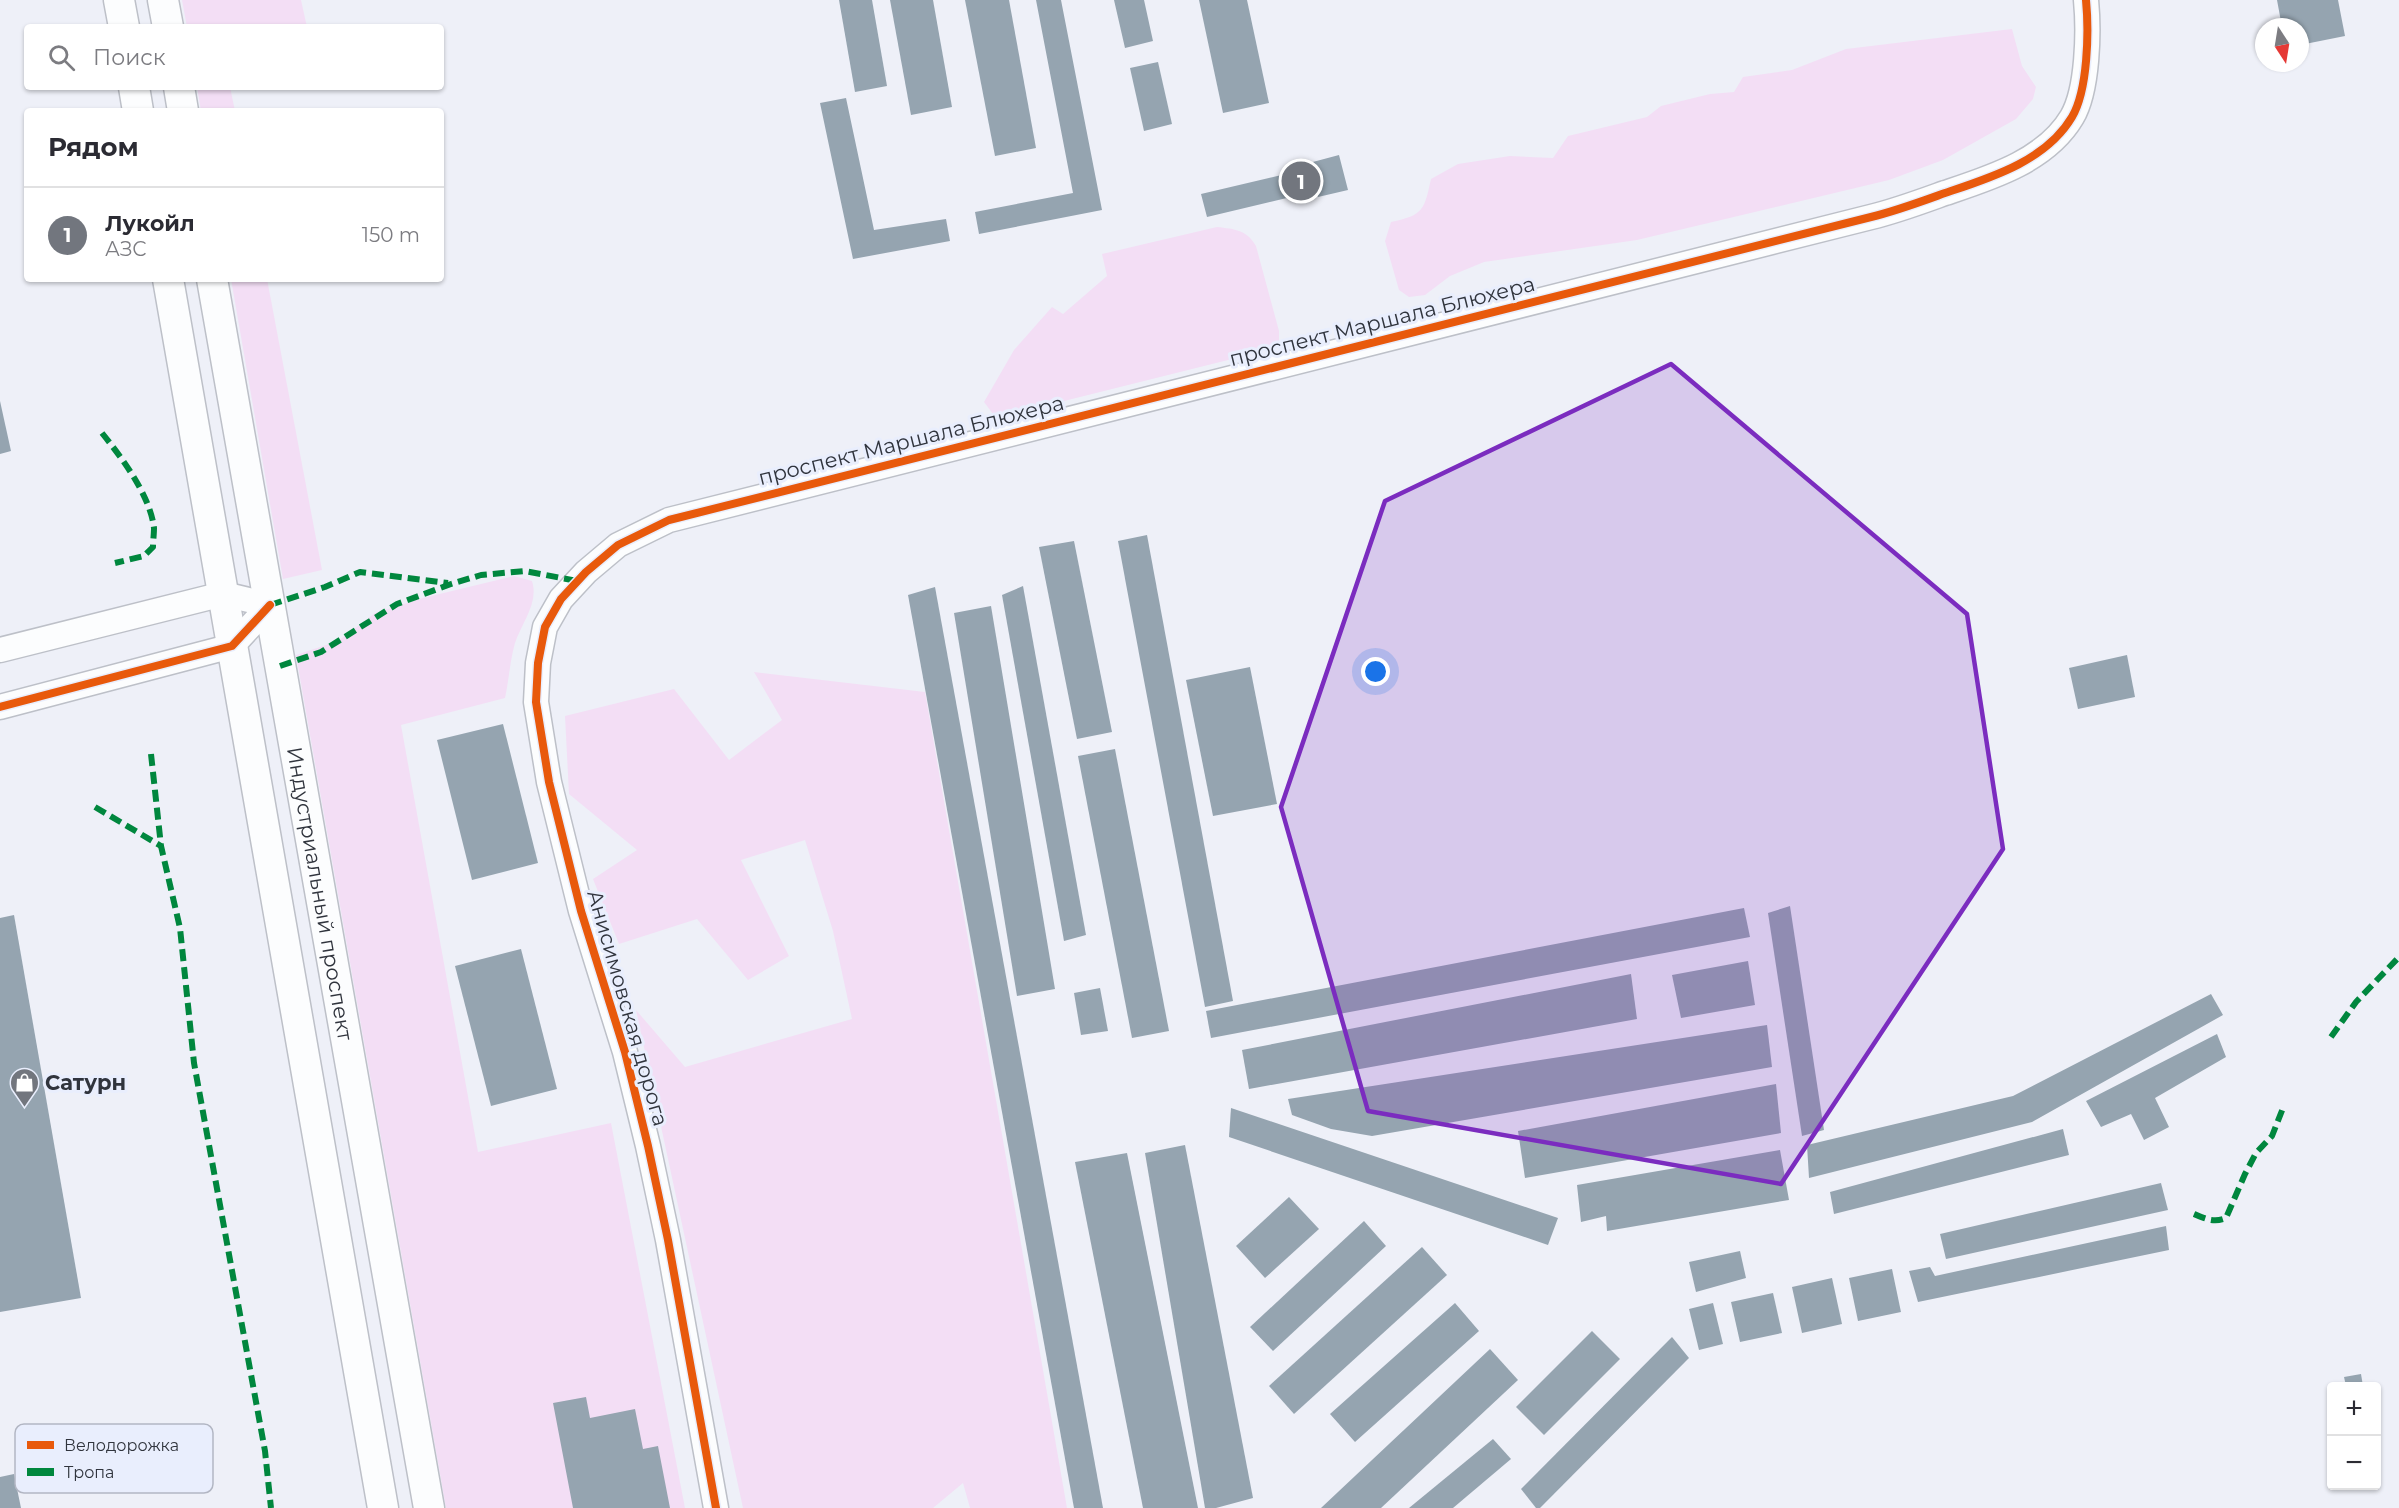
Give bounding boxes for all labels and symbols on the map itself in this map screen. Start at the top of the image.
north arrow [2255,18,2309,72]
pin: 1 [1282,158,1320,204]
street label: проспект Маршала Блюхера [1227,271,1537,371]
street label: проспект Маршала Блюхера [756,390,1066,490]
your location [1361,657,1390,686]
street label: Индустриальный проспект [282,745,359,1042]
street label: Анисимовская дорога [582,887,674,1129]
shop icon: Сатурн [8,1066,40,1108]
place label: Сатурн [45,1070,126,1095]
legend [15,1424,213,1493]
text: Велодорожка [64,1436,179,1455]
text: Тропа [64,1463,114,1482]

